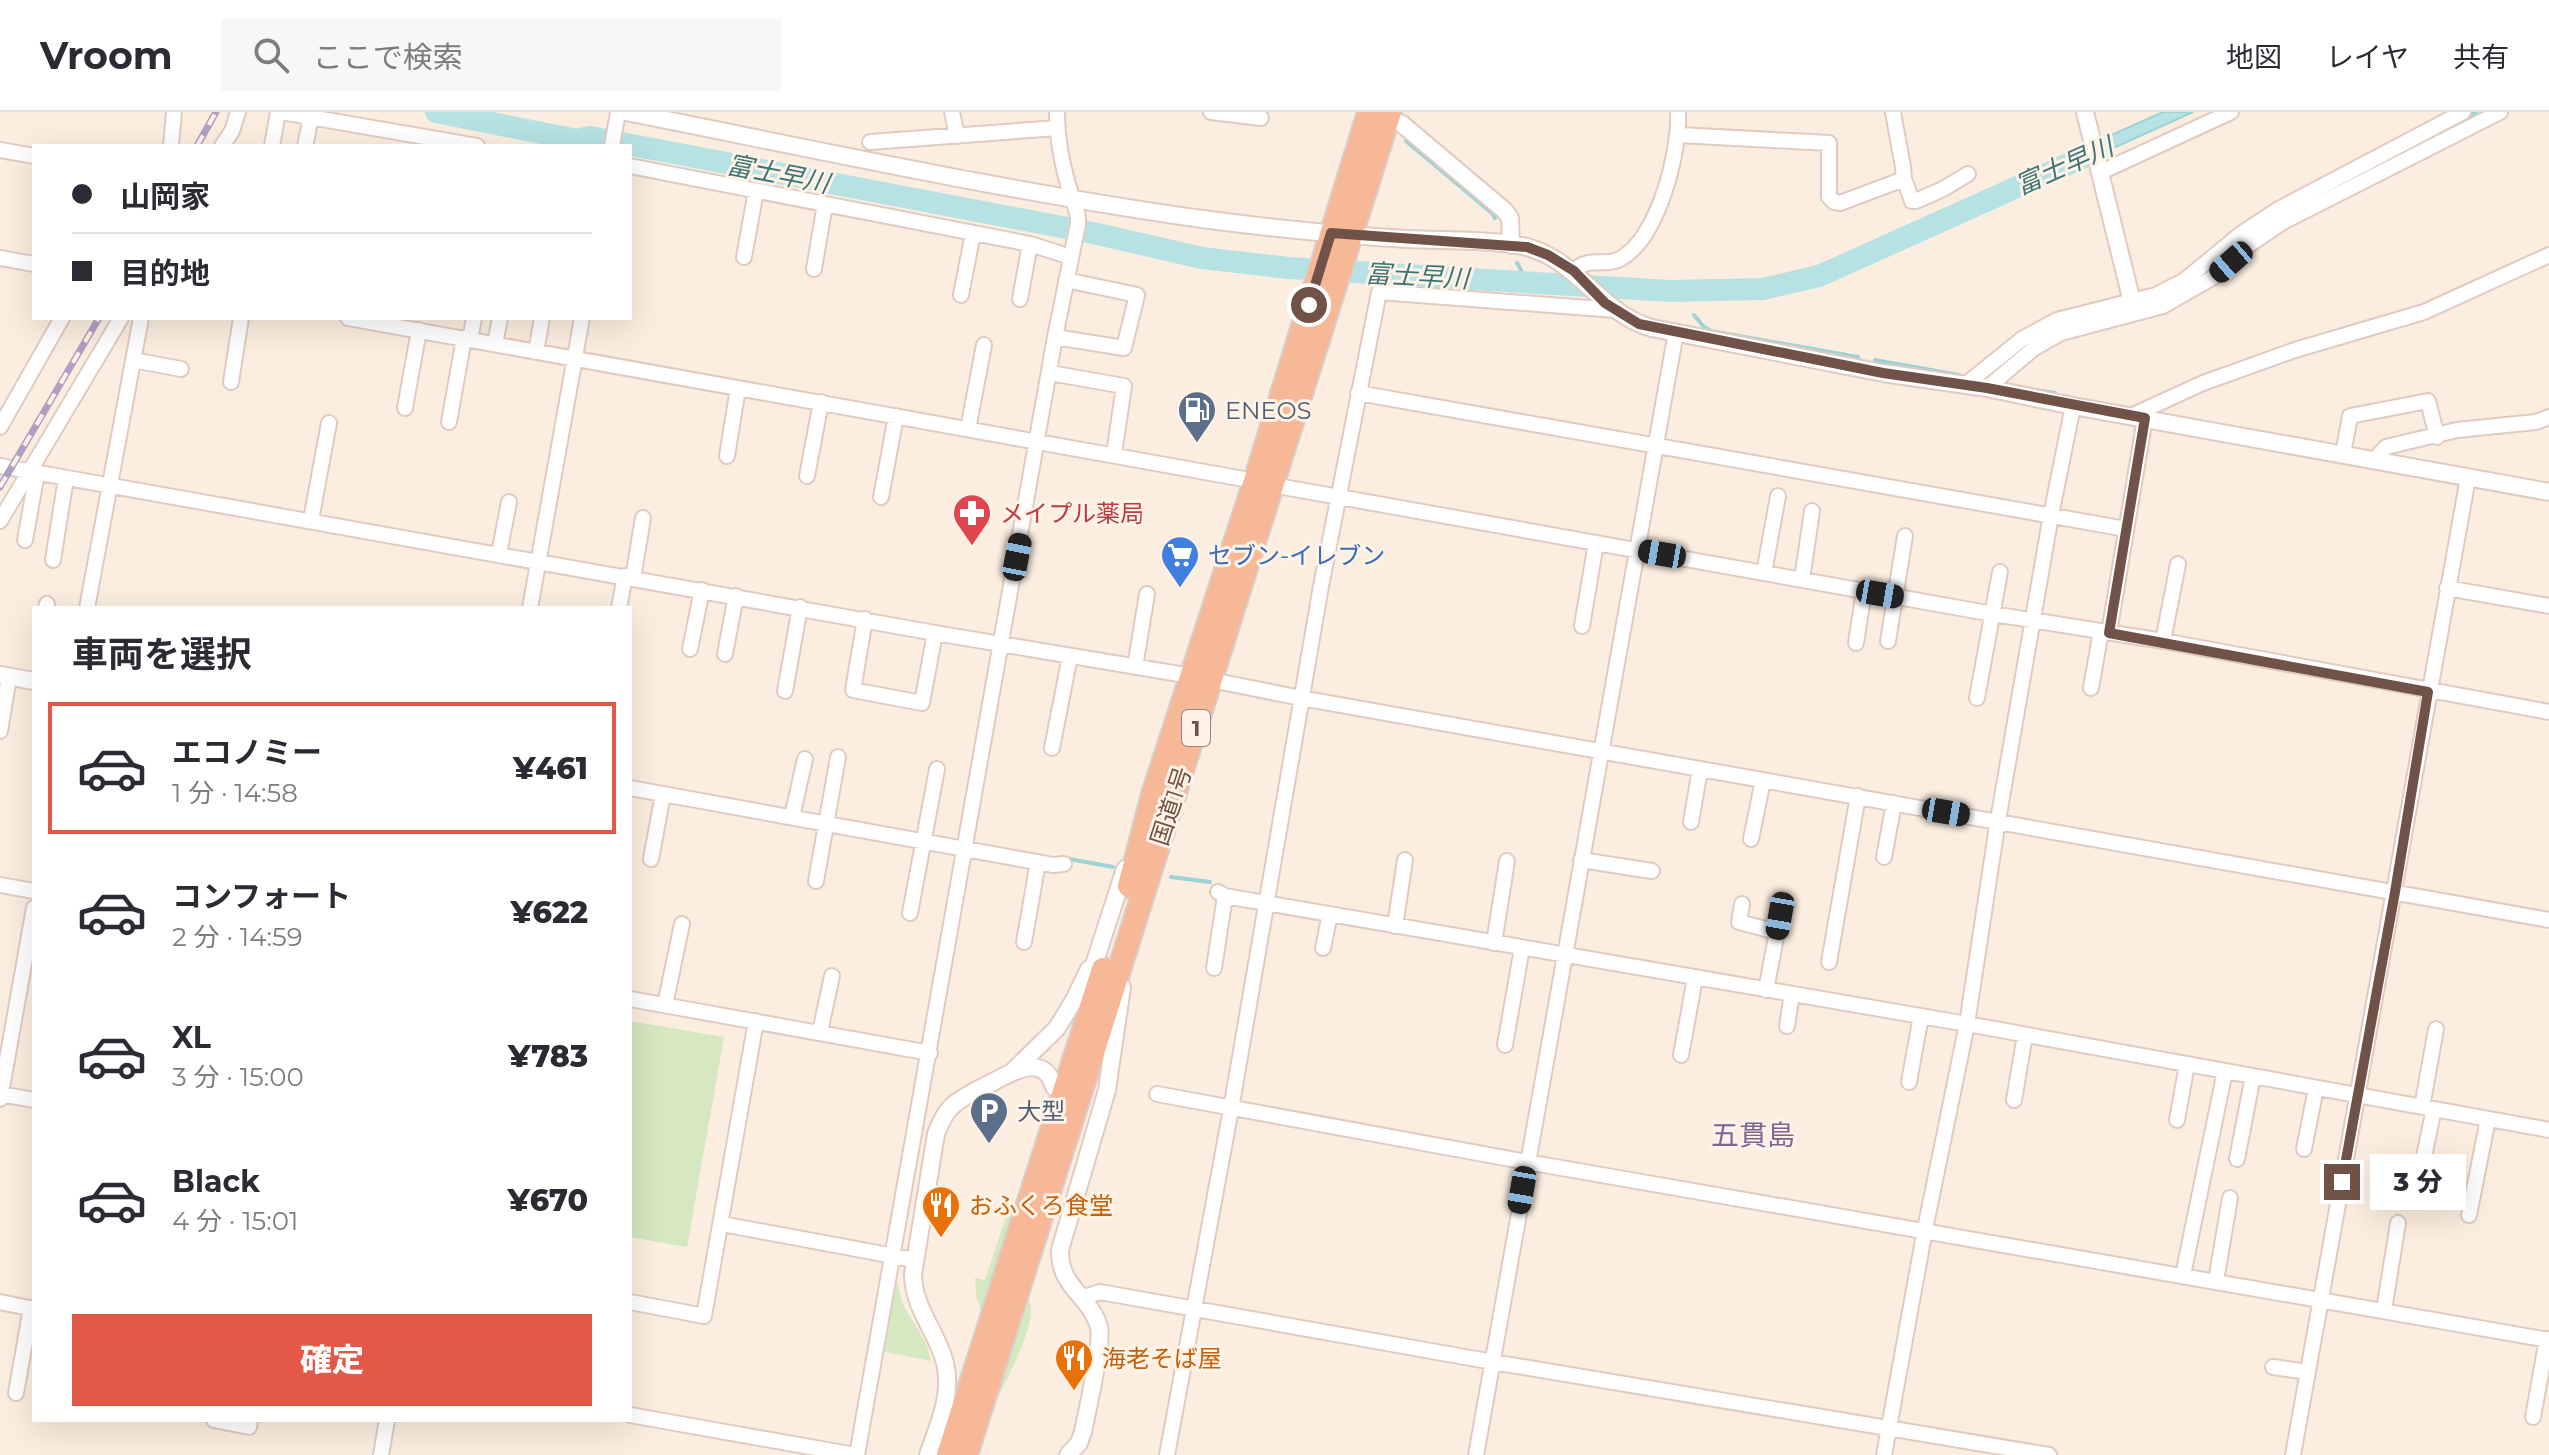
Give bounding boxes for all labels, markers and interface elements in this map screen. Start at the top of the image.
search box [221,19,781,91]
text: Vroom [40,32,173,79]
icon: search [249,33,293,77]
text: ここで検索 [313,39,463,76]
text: 地図 [2226,40,2282,74]
text: レイヤ [2326,40,2409,74]
text: 共有 [2453,40,2509,74]
water label: 富士早川 [2010,129,2121,202]
water label: 富士早川 [724,148,835,200]
text: 山岡家 [120,178,210,215]
car [2205,237,2257,287]
text: 目的地 [120,255,210,292]
water label: 富士早川 [1364,257,1473,295]
route start [1291,287,1327,323]
fuel station icon: ENEOS [1176,389,1218,444]
place label: ENEOS [1225,396,1311,425]
pharmacy icon: メイプル薬局 [951,492,993,547]
place label: メイプル薬局 [1000,499,1144,528]
car [1001,531,1033,583]
supermarket icon: セブン-イレブン [1159,534,1201,589]
car [1636,538,1688,570]
place label: セブン-イレブン [1208,541,1385,570]
car [1854,578,1906,610]
text: 車両を選択 [72,632,252,676]
road number: 1 [1182,710,1210,746]
icon: car [76,732,148,804]
text: エコノミー [172,734,322,771]
text: ¥461 [513,750,588,787]
street label: 国道1号 [1145,763,1197,849]
text: 1 分 · 14:58 [172,777,298,809]
car [1920,796,1972,828]
icon: car [76,876,148,948]
text: コンフォート [172,878,351,915]
car [1764,890,1796,942]
text: ¥622 [510,894,588,931]
text: 2 分 · 14:59 [172,921,303,953]
text: XL [172,1019,211,1056]
icon: car [76,1020,148,1092]
text: ¥783 [508,1038,588,1075]
text: 3 分 · 15:00 [172,1061,304,1093]
parking icon: 大型 [968,1090,1010,1145]
place label: 大型 [1017,1097,1065,1126]
district label: 五貫島 [1711,1118,1795,1152]
callout: 3 分 [2370,1154,2466,1210]
text: Black [172,1163,260,1200]
icon: car [76,1164,148,1236]
car [1506,1164,1538,1216]
route end [2324,1164,2360,1200]
text: 3 分 [2393,1166,2443,1198]
text: ¥670 [508,1182,588,1219]
restaurant icon: おふくろ食堂 [920,1184,962,1239]
place label: おふくろ食堂 [969,1191,1113,1220]
text: 4 分 · 15:01 [172,1205,298,1237]
button: 確定 [72,1314,592,1406]
restaurant icon: 海老そば屋 [1053,1337,1095,1392]
place label: 海老そば屋 [1102,1344,1222,1373]

